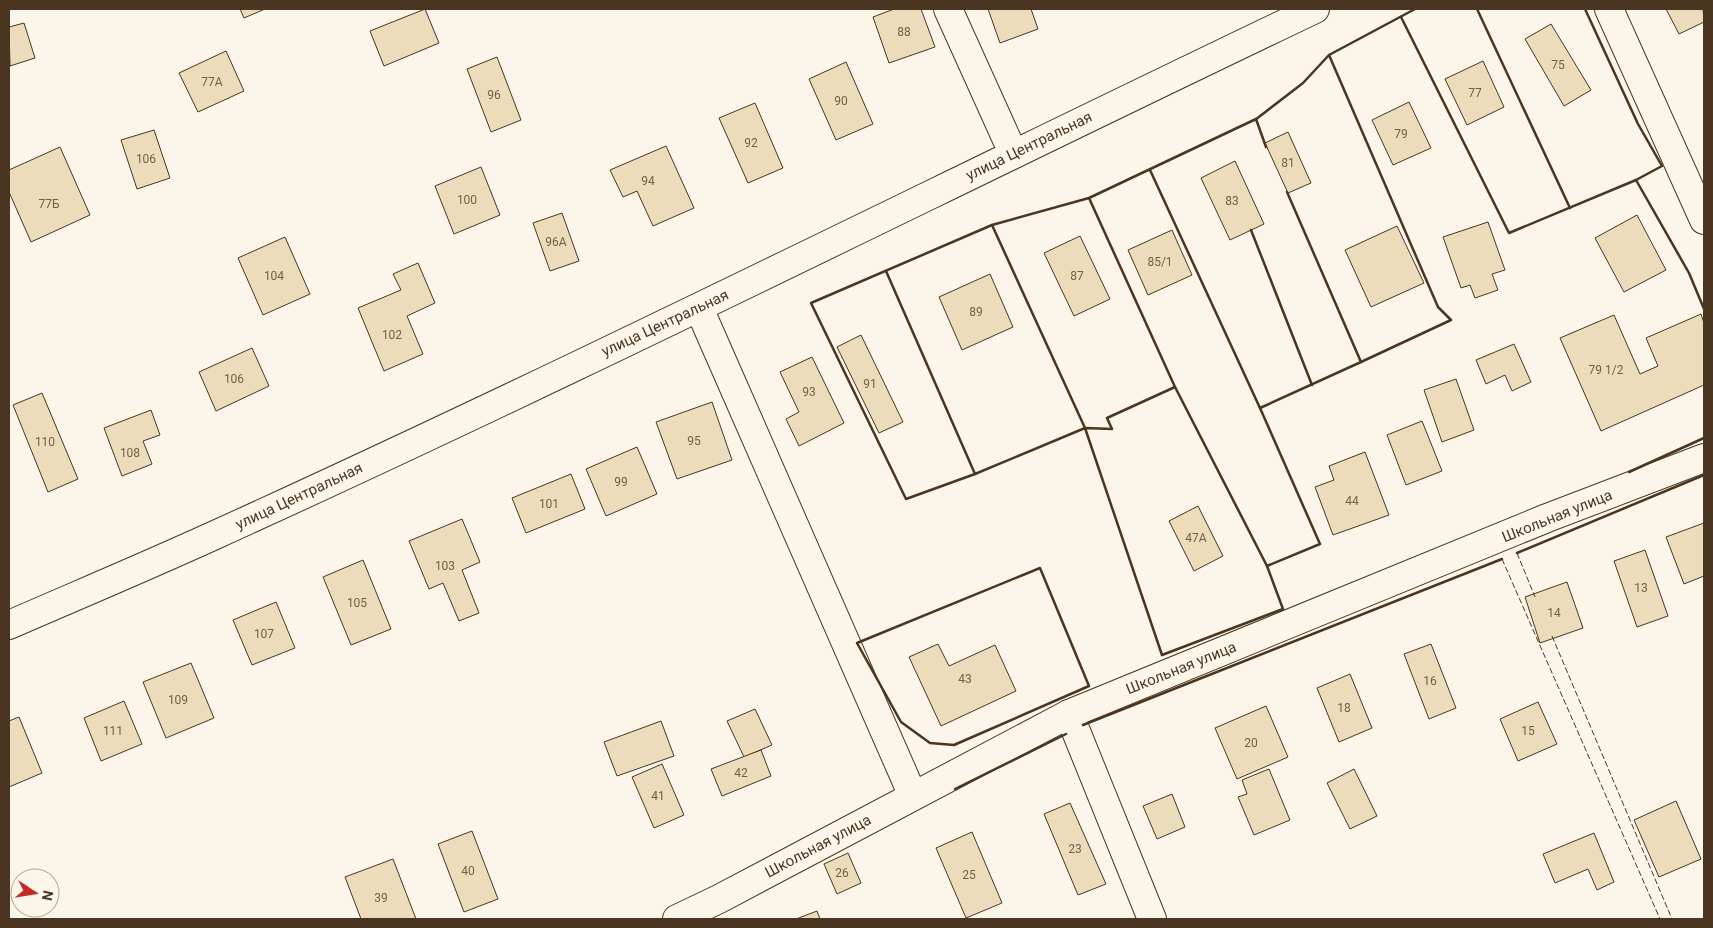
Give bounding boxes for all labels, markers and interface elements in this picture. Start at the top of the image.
house number: 88 [897,25,911,39]
house number: 75 [1551,58,1565,72]
house number: 77А [201,75,223,89]
house number: 77 [1468,86,1482,100]
house number: 96 [487,88,501,102]
house number: 90 [834,94,848,108]
street label: улица Центральная [963,108,1095,184]
house number: 79 [1394,127,1408,141]
house number: 92 [744,136,758,150]
house number: 106 [136,152,156,166]
house number: 81 [1281,156,1295,170]
house number: 94 [641,174,655,188]
house number: 100 [457,193,477,207]
house number: 83 [1225,194,1239,208]
house number: 77Б [38,197,60,211]
house number: 96А [545,235,567,249]
house number: 85/1 [1147,255,1173,269]
house number: 104 [264,269,284,283]
house number: 87 [1070,269,1084,283]
street label: улица Центральная [599,286,731,360]
house number: 89 [969,305,983,319]
house number: 102 [382,328,402,342]
house number: 79 1/2 [1589,363,1624,377]
house number: 106 [224,372,244,386]
house number: 91 [863,377,877,391]
house number: 93 [802,385,816,399]
house number: 95 [687,434,701,448]
house number: 110 [35,435,55,449]
house number: 108 [120,446,140,460]
street label: улица Центральная [233,459,365,533]
house number: 99 [614,475,628,489]
street label: Школьная улица [1499,486,1615,546]
house number: 44 [1345,494,1359,508]
house number: 101 [539,497,559,511]
house number: 47А [1185,531,1207,545]
house number: 103 [435,559,455,573]
house number: 13 [1634,581,1648,595]
house number: 105 [347,596,367,610]
house number: 14 [1547,606,1561,620]
house number: 107 [254,627,274,641]
street label: Школьная улица [1123,638,1239,698]
house number: 43 [958,672,972,686]
house number: 16 [1423,674,1437,688]
house number: 109 [168,693,188,707]
house number: 18 [1337,701,1351,715]
house number: 111 [103,724,123,738]
house number: 15 [1521,724,1535,738]
house number: 20 [1244,736,1258,750]
house number: 42 [734,766,748,780]
house number: 41 [651,789,665,803]
street label: Школьная улица [762,811,874,881]
house number: 23 [1068,842,1082,856]
house number: 40 [461,864,475,878]
house number: 26 [835,866,849,880]
north arrow [10,868,60,918]
house number: 25 [962,868,976,882]
text: N [39,889,57,902]
house number: 39 [374,891,388,905]

